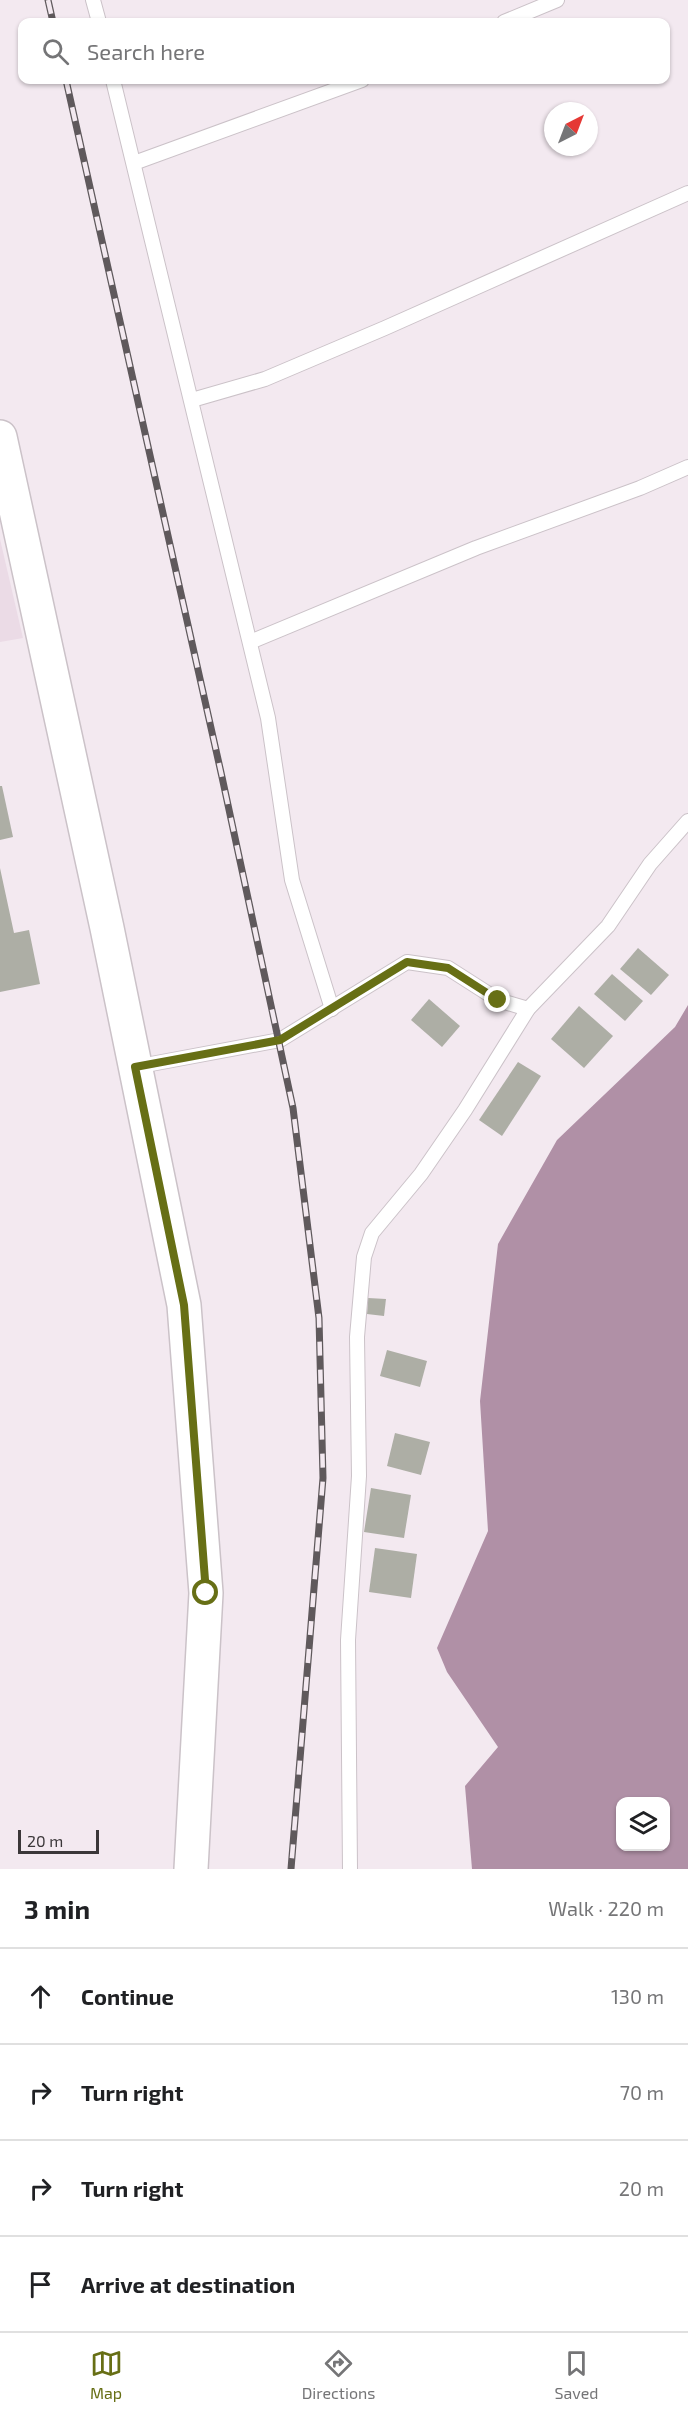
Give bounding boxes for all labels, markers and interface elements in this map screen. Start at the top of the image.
search box [18,18,670,84]
icon: search [39,35,72,68]
text: Search here [87,38,205,64]
north arrow [544,102,598,156]
route end [484,986,510,1012]
route start [192,1579,218,1605]
map controls [616,1797,670,1851]
button: layers [616,1797,670,1851]
scale bar [18,1827,99,1854]
text: 20 m [27,1831,63,1850]
text: 3 min [24,1893,90,1924]
text: Walk · 220 m [548,1896,664,1920]
icon: ahead [24,1980,57,2013]
text: Continue [81,1983,174,2009]
text: 130 m [611,1984,664,2008]
icon: right [24,2076,57,2109]
text: Turn right [81,2079,183,2105]
text: 70 m [620,2080,664,2104]
icon: right [24,2172,57,2205]
text: Turn right [81,2175,183,2201]
text: 20 m [619,2176,664,2200]
icon: arrive [24,2268,57,2301]
text: Arrive at destination [81,2271,295,2297]
tab: Map [90,2347,123,2402]
tab: Directions [302,2347,375,2402]
tab: Saved [555,2347,598,2402]

